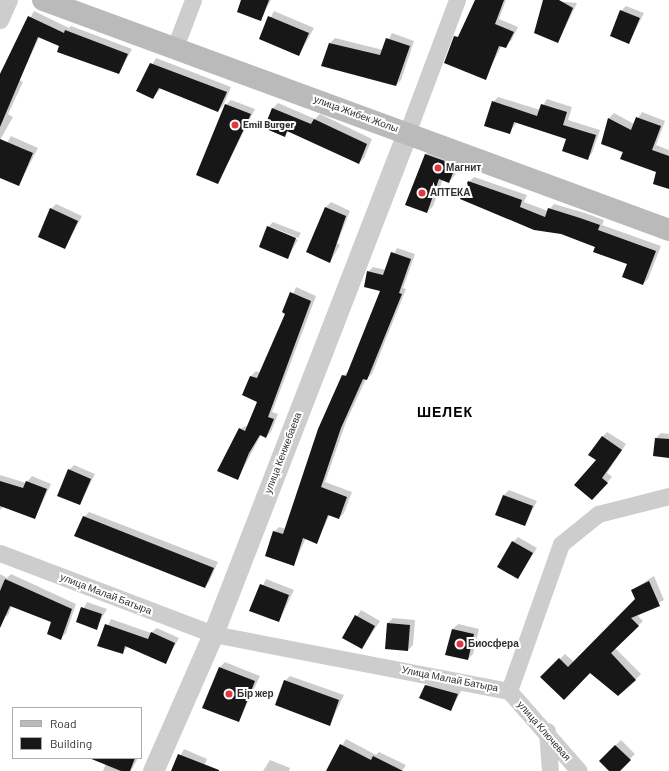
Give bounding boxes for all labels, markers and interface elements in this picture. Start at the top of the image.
street label: улица Жибек Жолы [312,93,400,135]
place label: Emil Burger [243,119,294,131]
marker: Emil Burger [230,120,240,130]
place label: Магнит [446,162,481,174]
marker: Магнит [433,163,443,173]
place label: АПТЕКА [430,187,470,199]
marker: АПТЕКА [417,188,427,198]
district label: ШЕЛЕК [417,404,473,420]
street label: улица Кенжебаева [262,411,304,495]
street label: улица Малай Батыра [58,571,154,617]
place label: Биосфера [468,638,519,650]
marker: Биосфера [455,639,465,649]
street label: Улица Малай Батыра [401,664,499,694]
place label: Бір жер [237,688,274,700]
marker: Бір жер [224,689,234,699]
street label: улица Ключевая [515,699,573,763]
legend [12,707,142,759]
text: Road [50,716,77,730]
text: Building [50,736,92,750]

